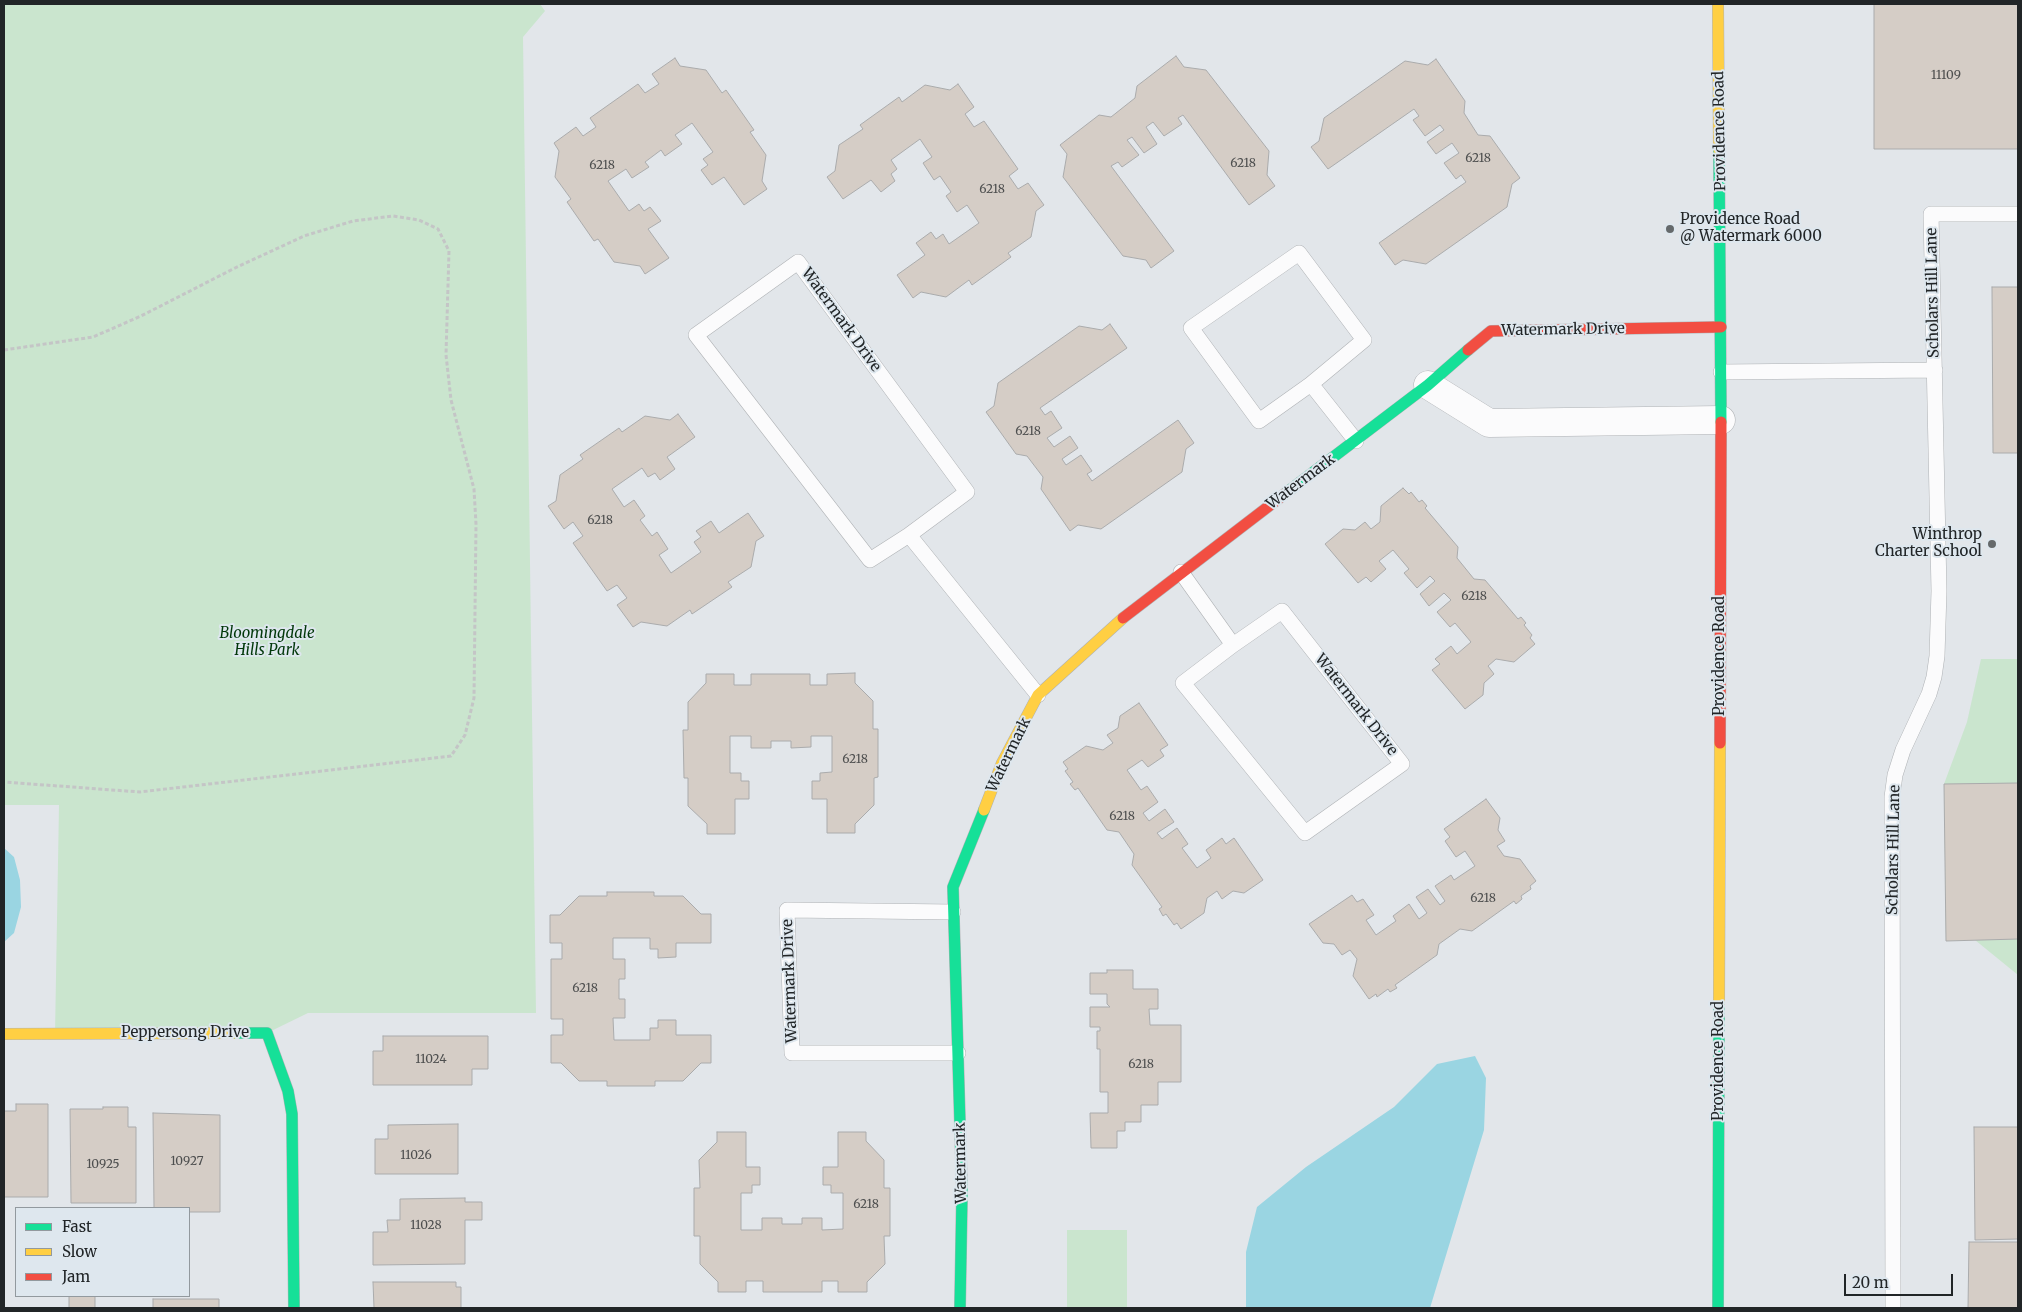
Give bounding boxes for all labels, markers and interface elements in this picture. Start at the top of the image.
house number: 11109 [1931,69,1961,83]
street label: Providence Road [1710,71,1730,191]
house number: 6218 [1465,152,1491,166]
house number: 6218 [1230,157,1256,171]
house number: 6218 [589,159,615,173]
house number: 6218 [979,183,1005,197]
place label: Providence Road @ Watermark 6000 [1680,211,1822,246]
marker: Providence Road @ Watermark 6000 [1664,223,1676,235]
street label: Scholars Hill Lane [1923,228,1943,358]
street label: Watermark Drive [797,265,885,375]
street label: Watermark Drive [1501,320,1625,340]
house number: 6218 [1015,425,1041,439]
street label: Watermark [1263,450,1339,514]
house number: 6218 [587,514,613,528]
place label: Winthrop Charter School [1875,526,1982,561]
marker: Winthrop Charter School [1986,538,1998,550]
house number: 6218 [1461,590,1487,604]
street label: Providence Road [1711,596,1729,716]
park label: Bloomingdale Hills Park [219,625,315,660]
street label: Watermark Drive [1311,651,1401,759]
street label: Watermark [983,715,1035,795]
house number: 6218 [842,753,868,767]
street label: Scholars Hill Lane [1884,785,1904,915]
house number: 6218 [1109,810,1135,824]
house number: 6218 [1470,892,1496,906]
street label: Watermark Drive [779,919,801,1043]
house number: 6218 [572,982,598,996]
street label: Providence Road [1710,1001,1728,1121]
street label: Peppersong Drive [121,1024,249,1042]
house number: 11024 [415,1053,447,1067]
house number: 6218 [1128,1058,1154,1072]
street label: Watermark [951,1122,971,1204]
house number: 11026 [400,1149,432,1163]
house number: 10927 [170,1155,204,1169]
house number: 10925 [86,1158,120,1172]
house number: 6218 [853,1198,879,1212]
legend [15,1207,190,1297]
text: Fast [62,1217,92,1236]
house number: 11028 [410,1219,442,1233]
text: Slow [62,1242,97,1261]
scale bar [1847,1264,1956,1296]
text: Jam [62,1267,90,1286]
text: 20 m [1852,1273,1889,1292]

